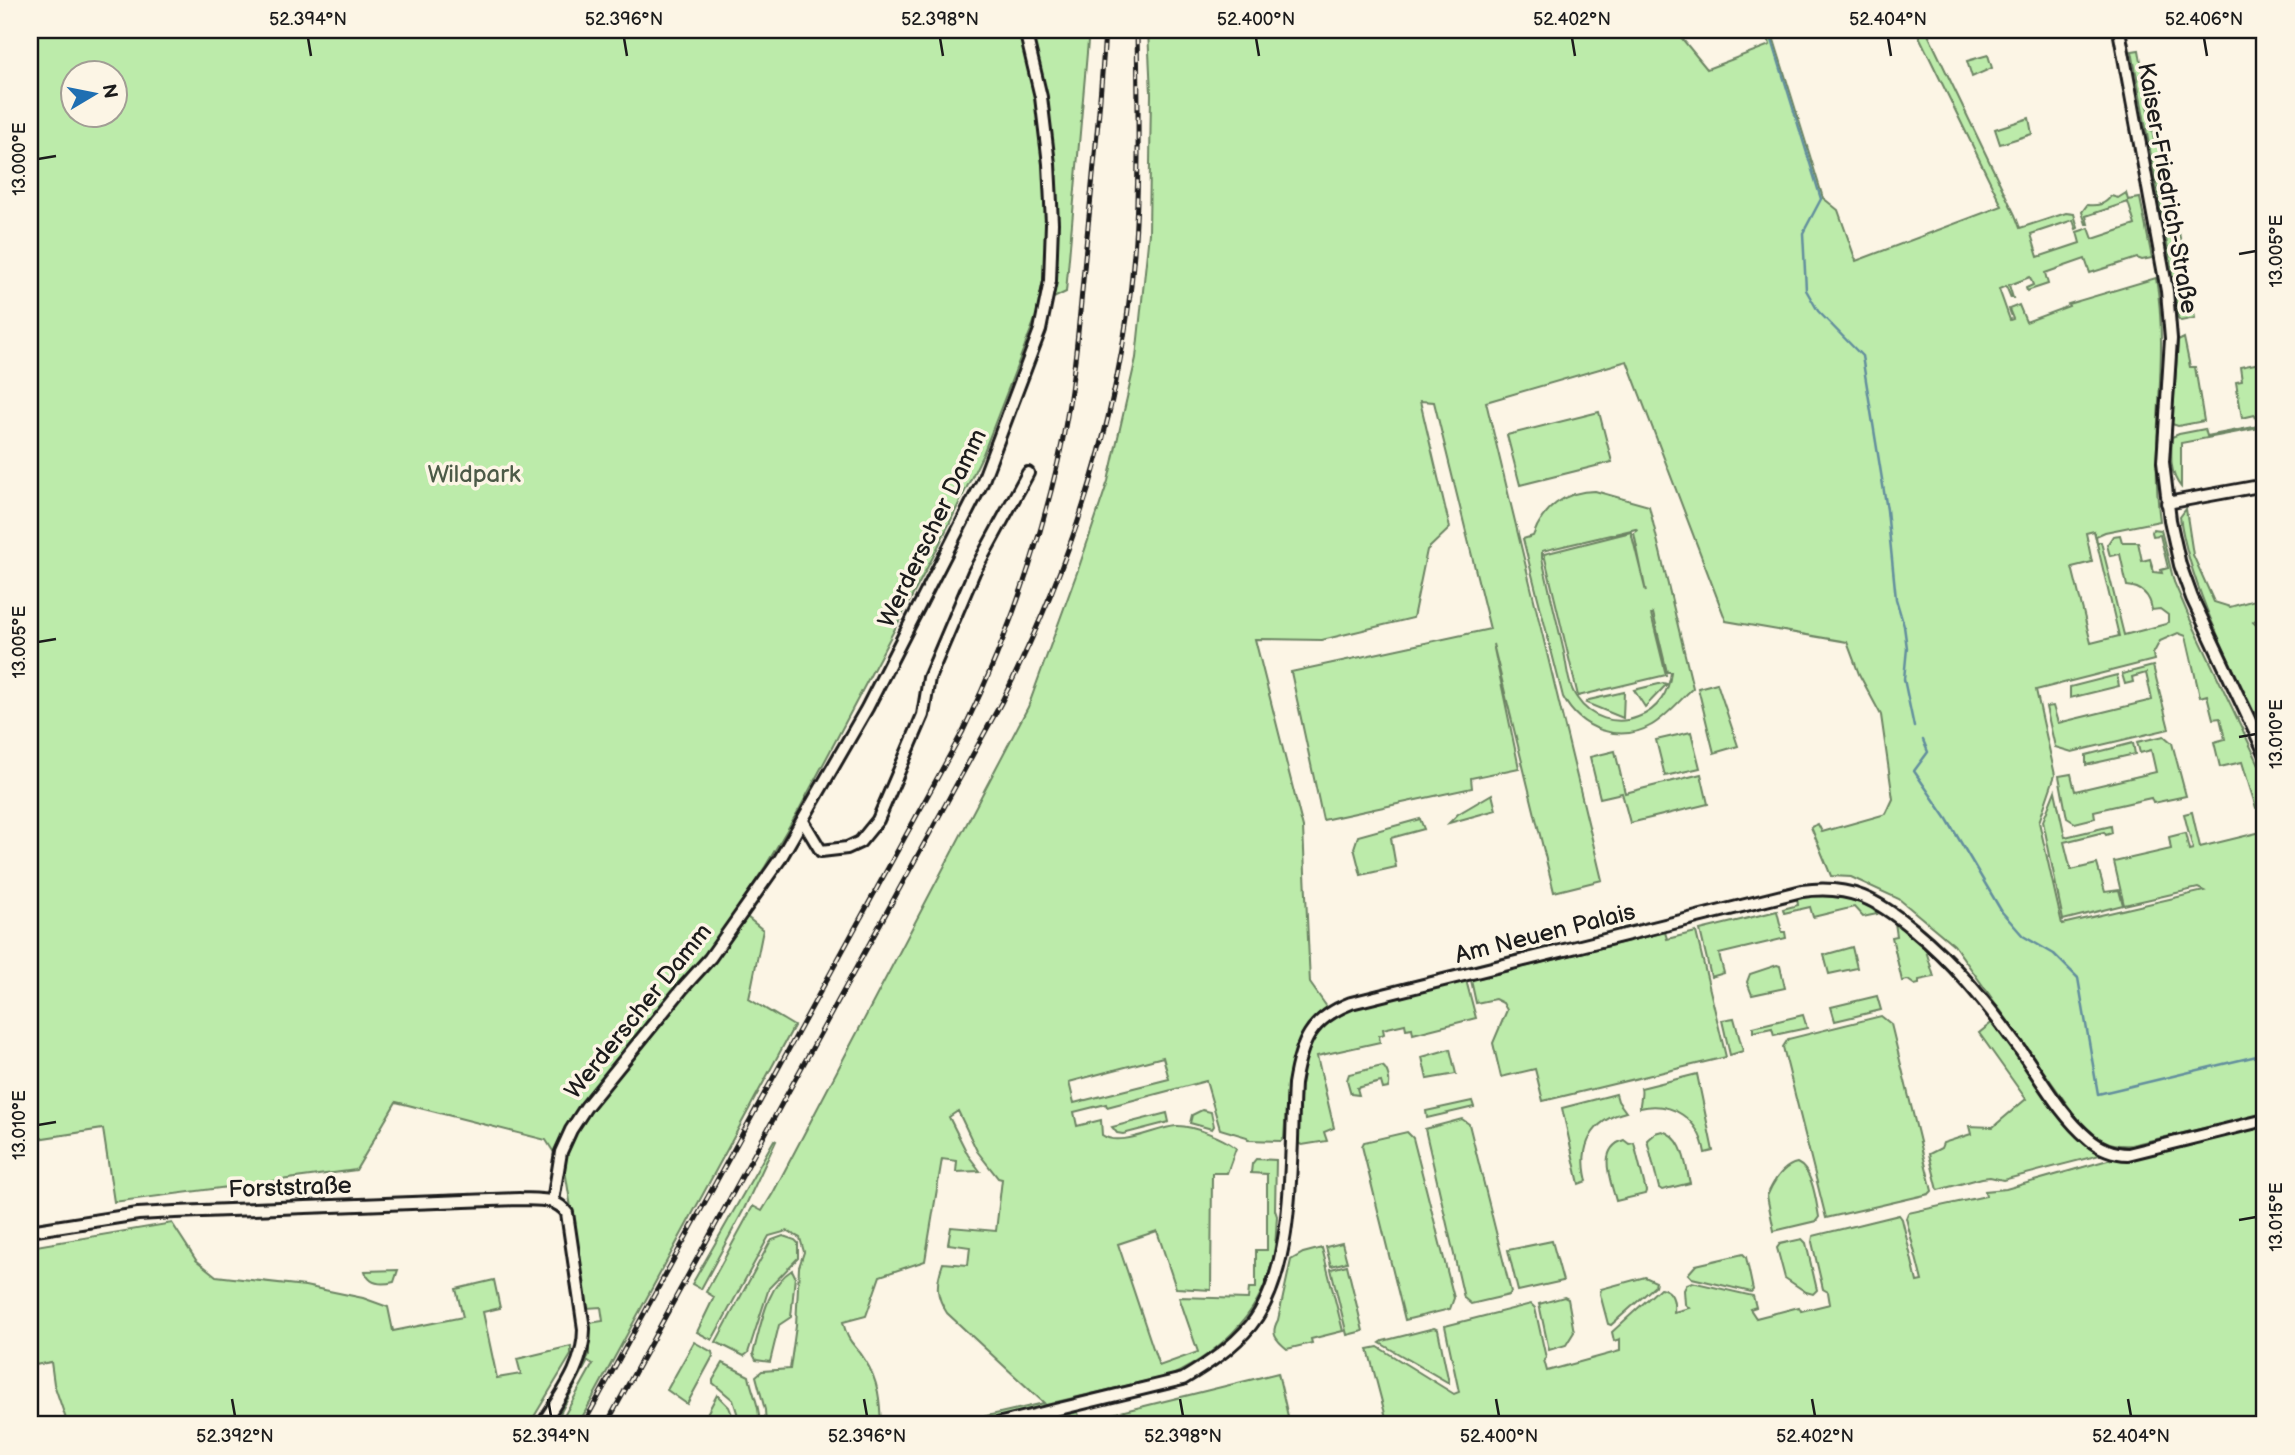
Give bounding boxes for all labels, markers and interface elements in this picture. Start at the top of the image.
text: 52.394°N [269,9,347,30]
text: 52.396°N [585,9,663,30]
text: 52.398°N [901,9,979,30]
text: 52.400°N [1217,9,1295,30]
text: 52.402°N [1533,9,1611,30]
text: 52.404°N [1849,9,1927,30]
text: 52.406°N [2165,9,2243,30]
north arrow [60,60,130,130]
street label: Kaiser-Friedrich-Straße [2131,60,2204,316]
text: N [97,82,122,100]
text: 13.000°E [9,122,30,196]
text: 13.005°E [2266,214,2287,287]
street label: Werderscher Damm [872,424,993,632]
park label: Wildpark [427,460,521,489]
text: 13.005°E [9,605,30,678]
text: 13.010°E [2266,699,2287,769]
street label: Am Neuen Palais [1452,897,1638,970]
street label: Werderscher Damm [559,918,718,1105]
text: 13.010°E [9,1090,30,1160]
street label: Forststraße [228,1171,352,1204]
text: 13.015°E [2266,1182,2287,1252]
text: 52.392°N [196,1426,274,1447]
text: 52.394°N [512,1426,590,1447]
text: 52.396°N [828,1426,906,1447]
text: 52.398°N [1144,1426,1222,1447]
text: 52.400°N [1460,1426,1538,1447]
text: 52.402°N [1776,1426,1854,1447]
text: 52.404°N [2092,1426,2170,1447]

